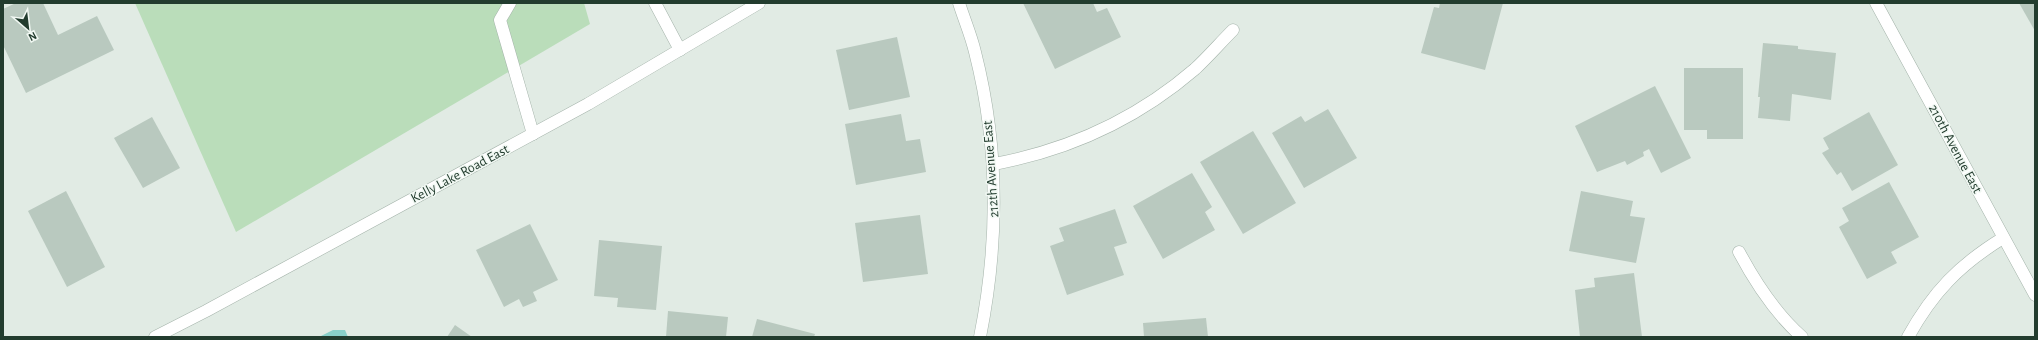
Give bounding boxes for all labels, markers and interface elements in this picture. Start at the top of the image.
north arrow [8,8,48,48]
text: N [26,30,38,43]
street label: 210th Avenue East [1926,102,1985,196]
street label: 212th Avenue East [981,119,1001,218]
street label: Kelly Lake Road East [409,142,512,206]

